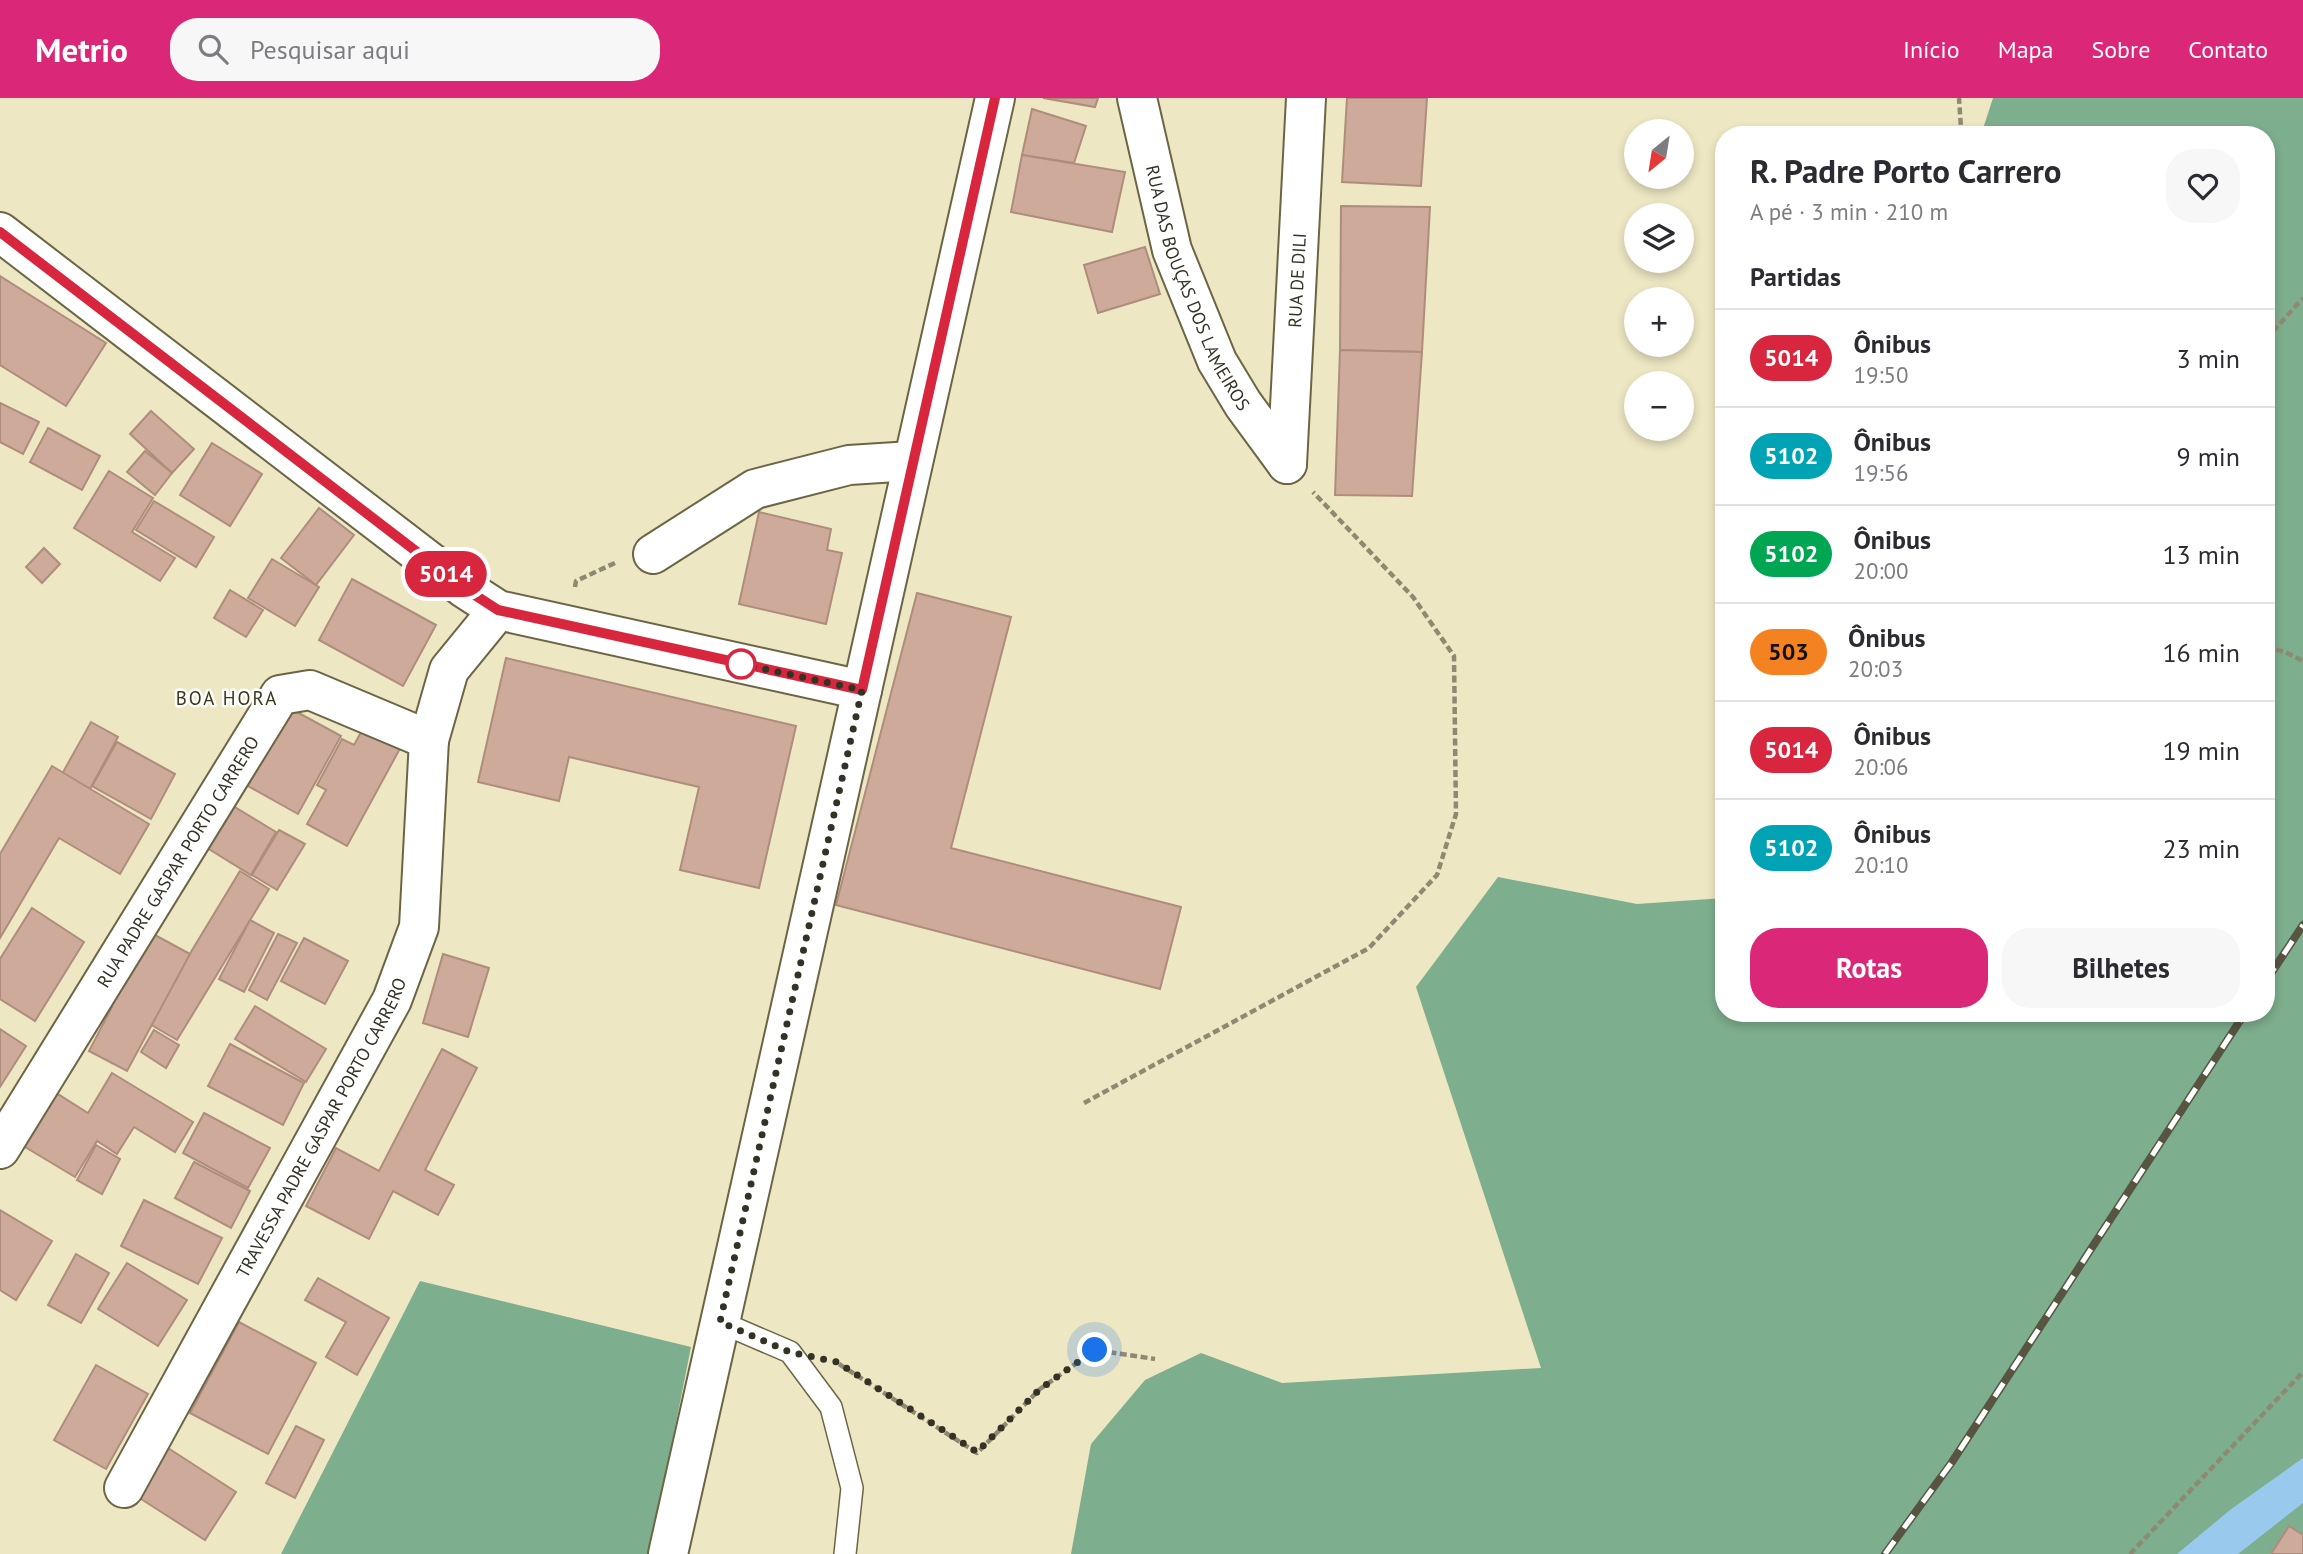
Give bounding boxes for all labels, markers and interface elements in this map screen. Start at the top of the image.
search box [170,18,660,81]
text: Metrio [35,28,128,71]
icon: search [194,30,232,68]
text: Pesquisar aqui [250,33,410,66]
text: Início [1903,34,1960,65]
text: Mapa [1998,34,2053,65]
text: Sobre [2091,34,2150,65]
text: Contato [2188,34,2268,65]
north arrow [1624,119,1694,189]
map controls [1624,119,1694,441]
text: R. Padre Porto Carrero [1750,149,2062,192]
button: heart [2166,149,2240,223]
street label: RUA DAS BOUÇAS DOS LAMEIROS [1141,163,1255,415]
text: A pé · 3 min · 210 m [1750,197,1948,226]
button: layers [1624,203,1694,273]
street label: RUA DE DILI [1283,232,1310,328]
text: Partidas [1750,260,1841,293]
button: + [1624,287,1694,357]
text: Ônibus [1853,327,1931,360]
text: 5014 [1764,342,1818,373]
text: 3 min [2177,342,2240,375]
text: 19:50 [1853,360,1909,389]
button: − [1624,371,1694,441]
text: Ônibus [1853,425,1931,458]
text: 5102 [1764,440,1818,471]
text: 9 min [2177,440,2240,473]
text: 19:56 [1853,458,1909,487]
text: Ônibus [1853,523,1931,556]
text: 5102 [1764,538,1818,569]
text: 13 min [2162,538,2240,571]
line badge: 5014 [397,551,495,597]
text: 20:00 [1853,556,1909,585]
text: 5014 [419,558,473,589]
text: Ônibus [1848,621,1925,654]
text: 503 [1768,636,1809,667]
text: 16 min [2162,636,2240,669]
unlabelled marker [726,649,756,679]
text: 20:03 [1848,654,1903,683]
district label: BOA HORA [176,686,278,710]
text: Ônibus [1853,719,1931,752]
street label: RUA PADRE GASPAR PORTO CARRERO [91,731,264,991]
text: 5014 [1764,734,1818,765]
text: 19 min [2162,734,2240,767]
text: 20:06 [1853,752,1909,781]
text: Ônibus [1853,817,1931,850]
text: 5102 [1764,832,1818,863]
text: 23 min [2162,832,2240,865]
text: 20:10 [1853,850,1909,879]
button: Rotas [1750,928,1988,1008]
button: Bilhetes [2002,928,2240,1008]
street label: TRAVESSA PADRE GASPAR PORTO CARRERO [230,974,411,1281]
your location [1077,1332,1112,1367]

